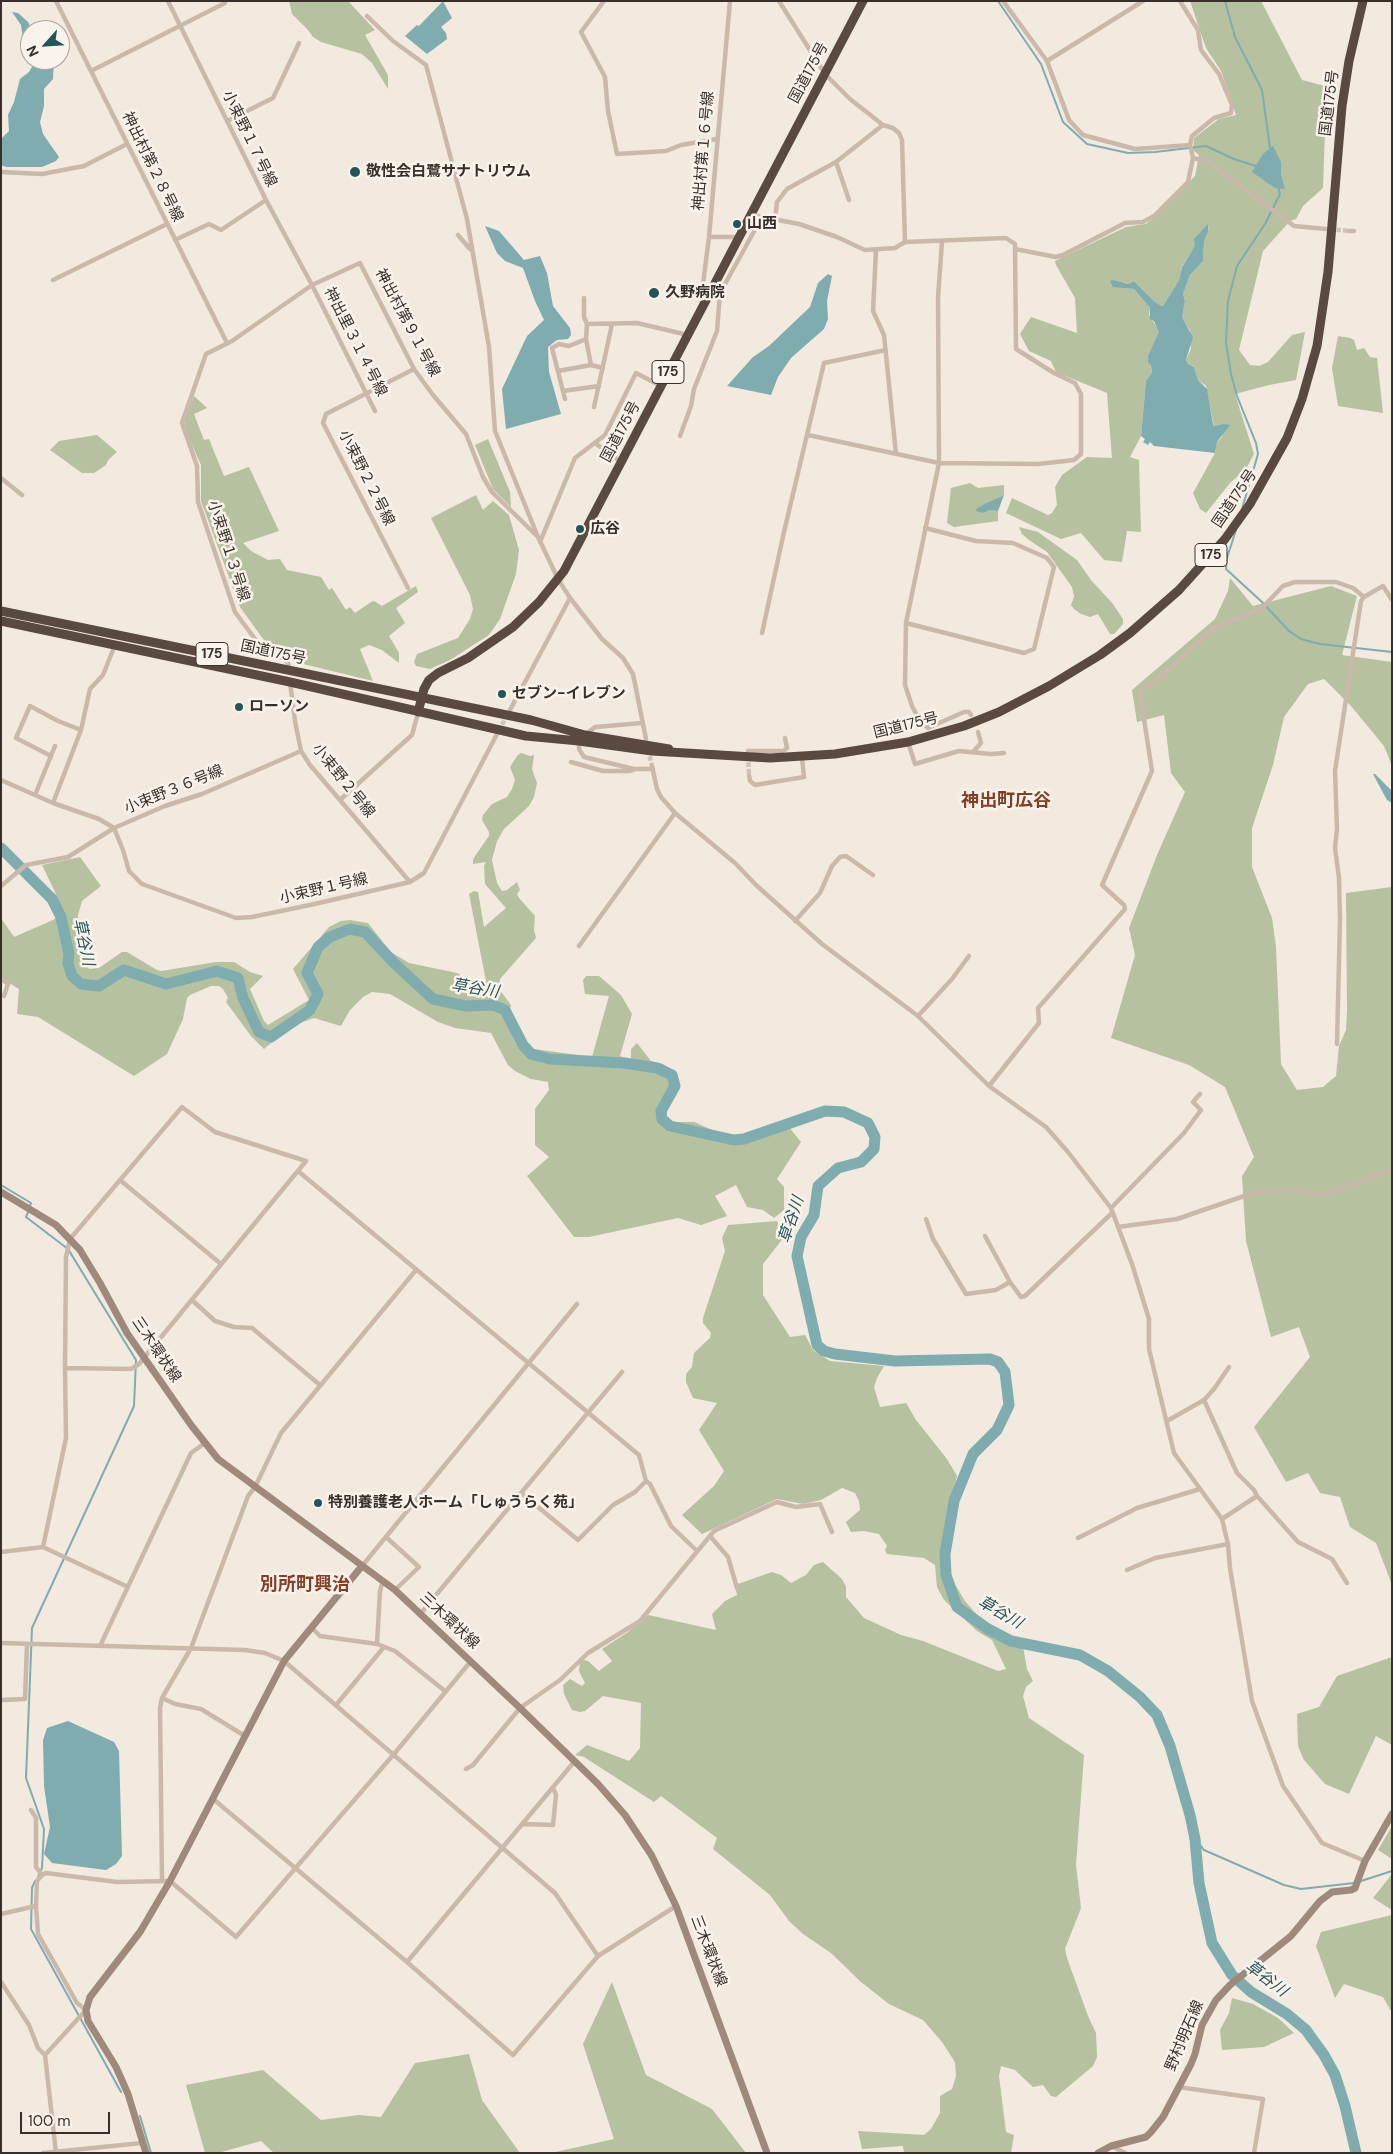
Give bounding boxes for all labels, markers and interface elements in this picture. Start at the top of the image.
north arrow [20,20,70,70]
street label: 国道175号 [785,39,833,107]
text: N [22,43,43,60]
street label: 国道175号 [1317,69,1343,137]
street label: 小束野１７号線 [218,88,280,190]
street label: 神出村第１６号線 [690,90,718,212]
street label: 神出村第２８号線 [118,109,186,225]
place label: 敬性会白鷺サナトリウム [366,163,531,181]
marker: 敬性会白鷺サナトリウム [348,165,362,179]
place label: 山西 [747,215,777,233]
marker: 山西 [731,218,743,230]
street label: 神出村第９１号線 [371,266,443,380]
street label: 神出里３１４号線 [320,284,390,400]
place label: 久野病院 [665,284,725,302]
marker: 久野病院 [647,286,661,300]
road number: 175 [652,361,684,384]
street label: 国道175号 [597,398,645,466]
street label: 小束野２２号線 [334,427,398,529]
street label: 国道175号 [1209,466,1261,532]
street label: 小束野１３号線 [203,498,253,604]
place label: 広谷 [590,520,620,538]
marker: 広谷 [574,523,586,535]
road number: 175 [1195,544,1227,566]
street label: 国道175号 [239,637,307,669]
road number: 175 [196,642,228,666]
place label: セブン-イレブン [512,685,626,703]
marker: セブン-イレブン [496,688,508,700]
place label: ローソン [249,698,309,716]
marker: ローソン [233,701,245,713]
street label: 国道175号 [872,709,940,743]
street label: 小束野２号線 [308,740,378,822]
street label: 小束野３６号線 [122,762,226,818]
district label: 神出町広谷 [961,790,1051,812]
street label: 小束野１号線 [278,870,370,908]
water label: 草谷川 [69,917,97,967]
water label: 草谷川 [450,976,500,1002]
water label: 草谷川 [775,1194,809,1246]
street label: 三木環状線 [128,1314,184,1386]
place label: 特別養護老人ホーム「しゅうらく苑」 [328,1494,583,1512]
marker: 特別養護老人ホーム「しゅうらく苑」 [312,1497,324,1509]
district label: 別所町興治 [260,1574,350,1596]
street label: 三木環状線 [415,1589,483,1653]
water label: 草谷川 [974,1593,1026,1633]
street label: 三木環状線 [686,1913,730,1989]
water label: 草谷川 [1241,1957,1291,2001]
street label: 野村明石線 [1162,1998,1208,2074]
scale bar [22,2102,112,2134]
text: 100 m [28,2111,71,2131]

